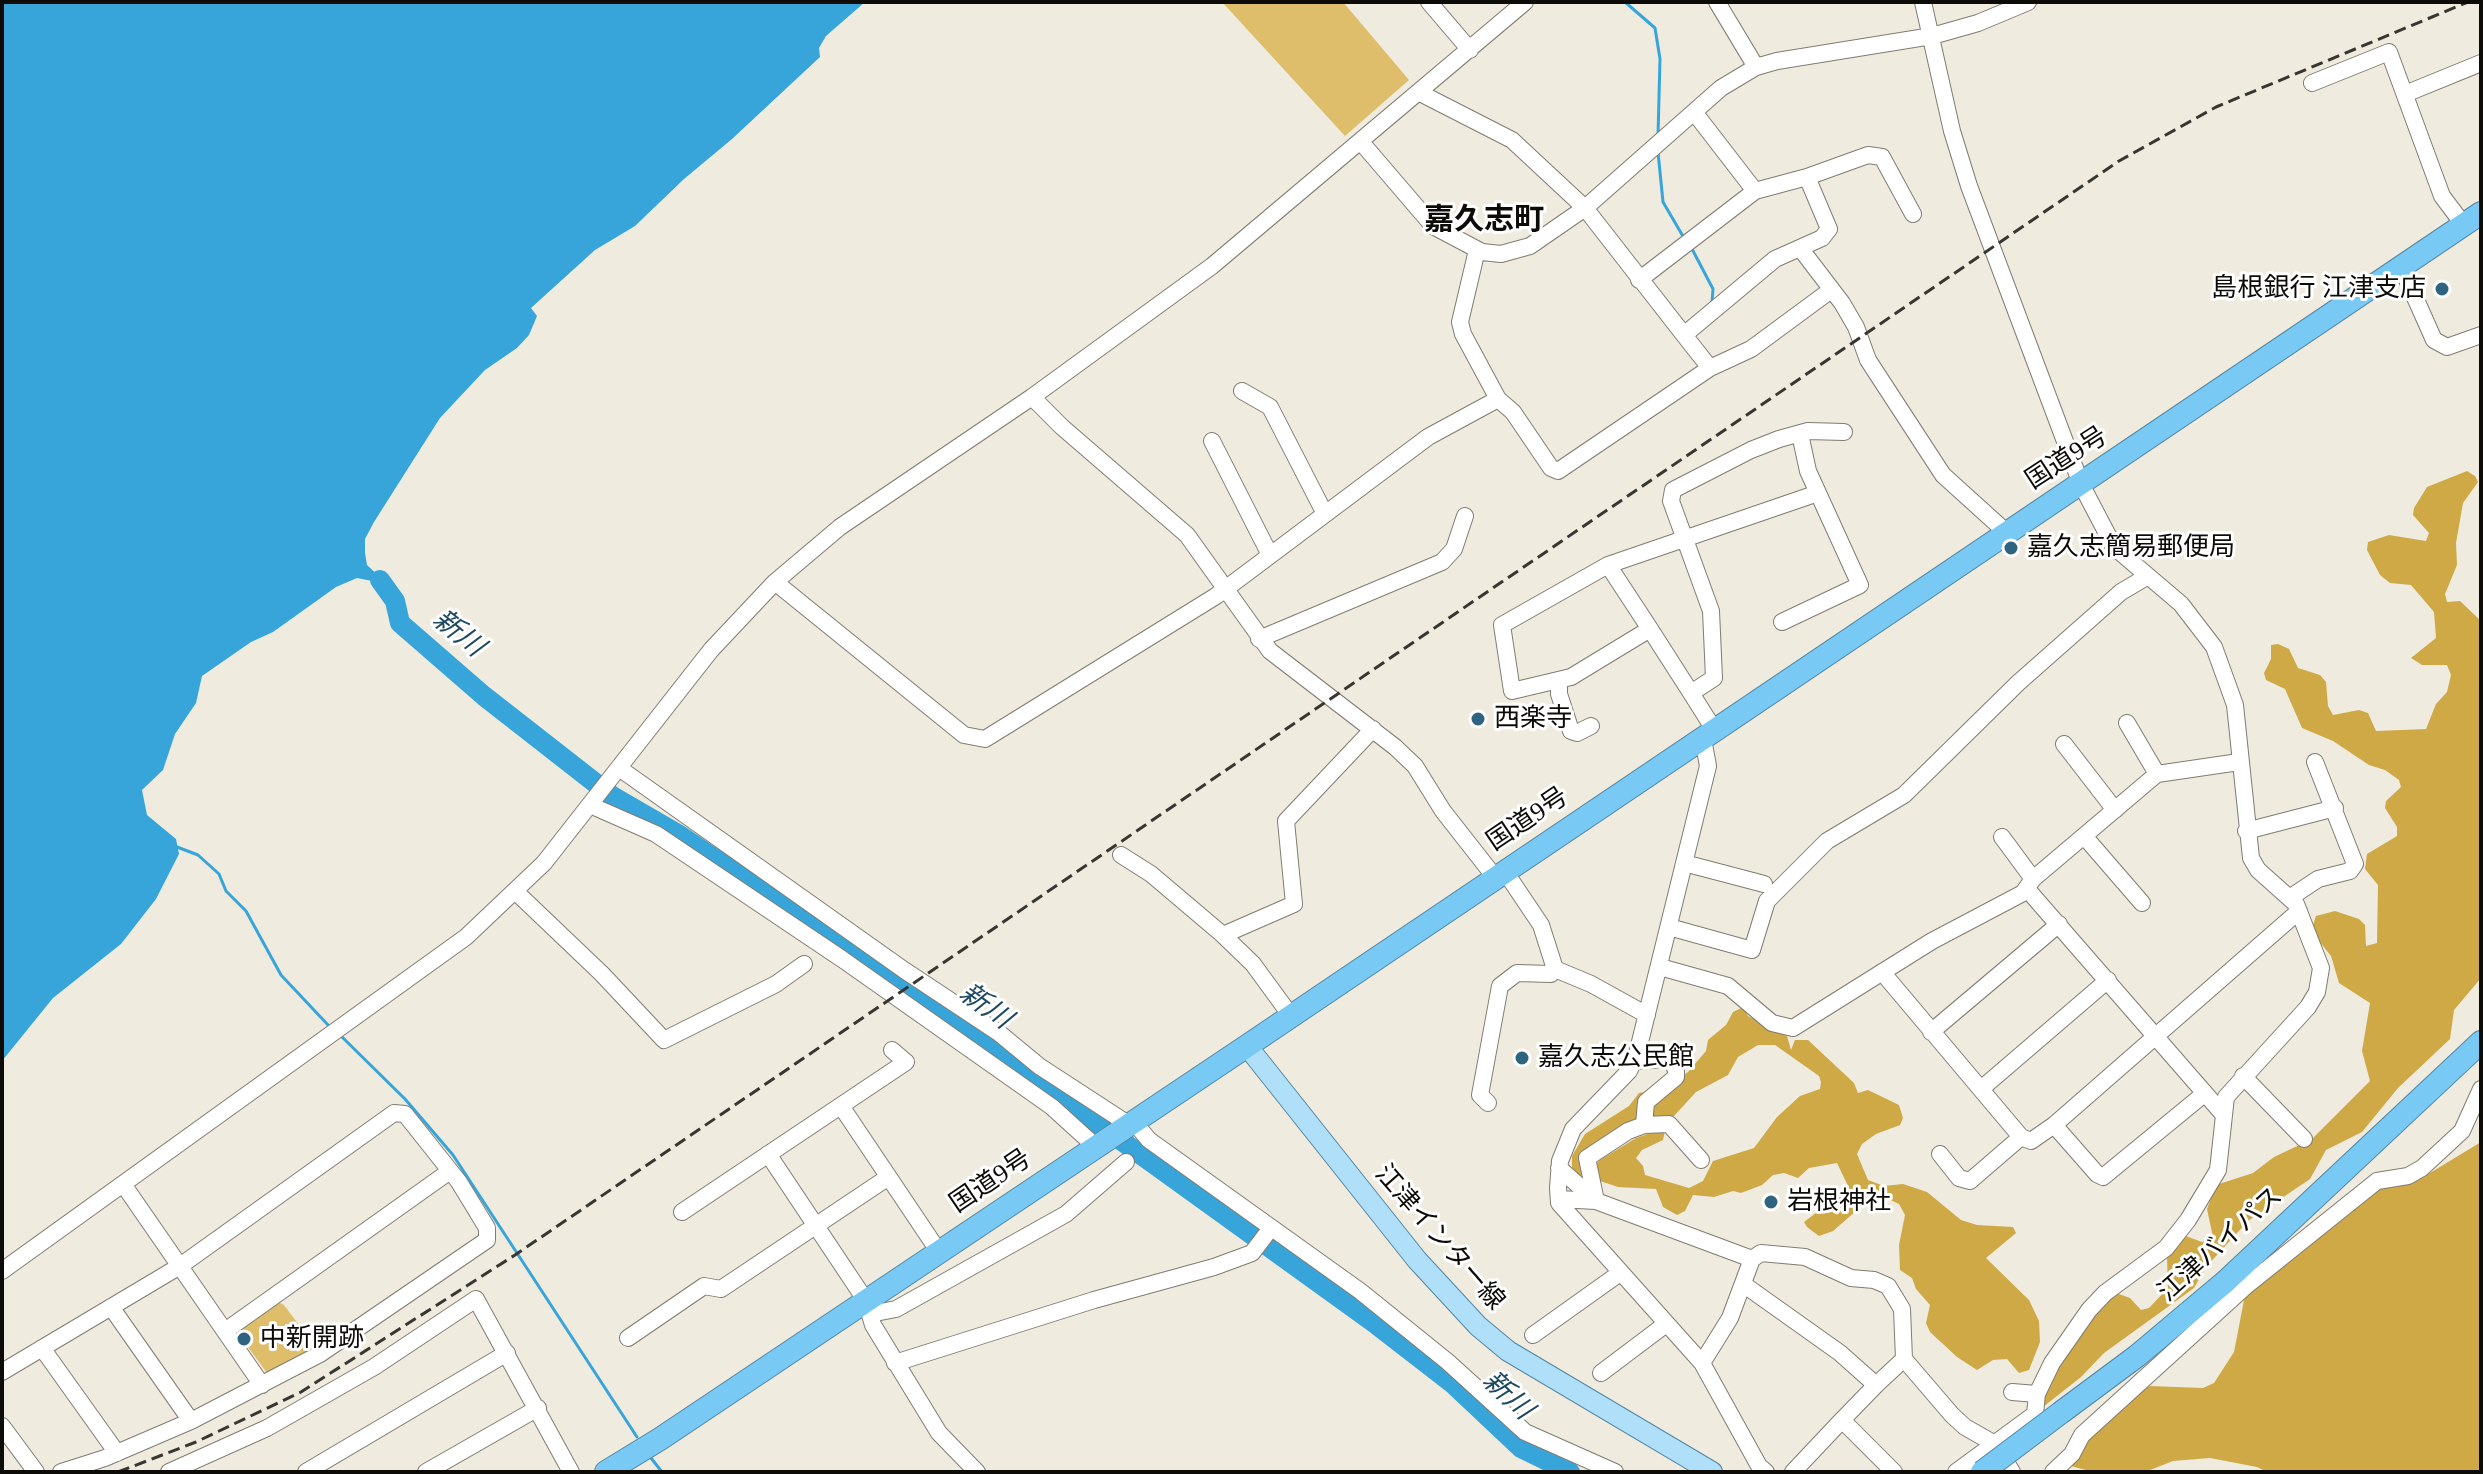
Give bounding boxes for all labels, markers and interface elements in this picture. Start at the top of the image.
district label: 嘉久志町 [1424,203,1544,239]
place label: 島根銀行 江津支店 [2212,273,2426,305]
marker: 島根銀行 江津支店 [2433,280,2451,298]
street label: 国道9号 [2020,421,2114,497]
place label: 嘉久志簡易郵便局 [2027,532,2235,564]
marker: 嘉久志簡易郵便局 [2002,539,2020,557]
water label: 新川 [426,603,490,665]
place label: 西楽寺 [1494,703,1572,735]
marker: 西楽寺 [1469,710,1487,728]
street label: 国道9号 [1482,782,1574,858]
water label: 新川 [952,977,1018,1037]
place label: 嘉久志公民館 [1538,1042,1694,1074]
marker: 嘉久志公民館 [1513,1049,1531,1067]
street label: 国道9号 [945,1144,1037,1220]
street label: 江津インター線 [1368,1159,1510,1317]
street label: 江津バイパス [2153,1181,2289,1309]
place label: 岩根神社 [1787,1186,1891,1218]
marker: 岩根神社 [1762,1193,1780,1211]
place label: 中新開跡 [260,1323,364,1355]
marker: 中新開跡 [235,1330,253,1348]
water label: 新川 [1475,1365,1539,1427]

